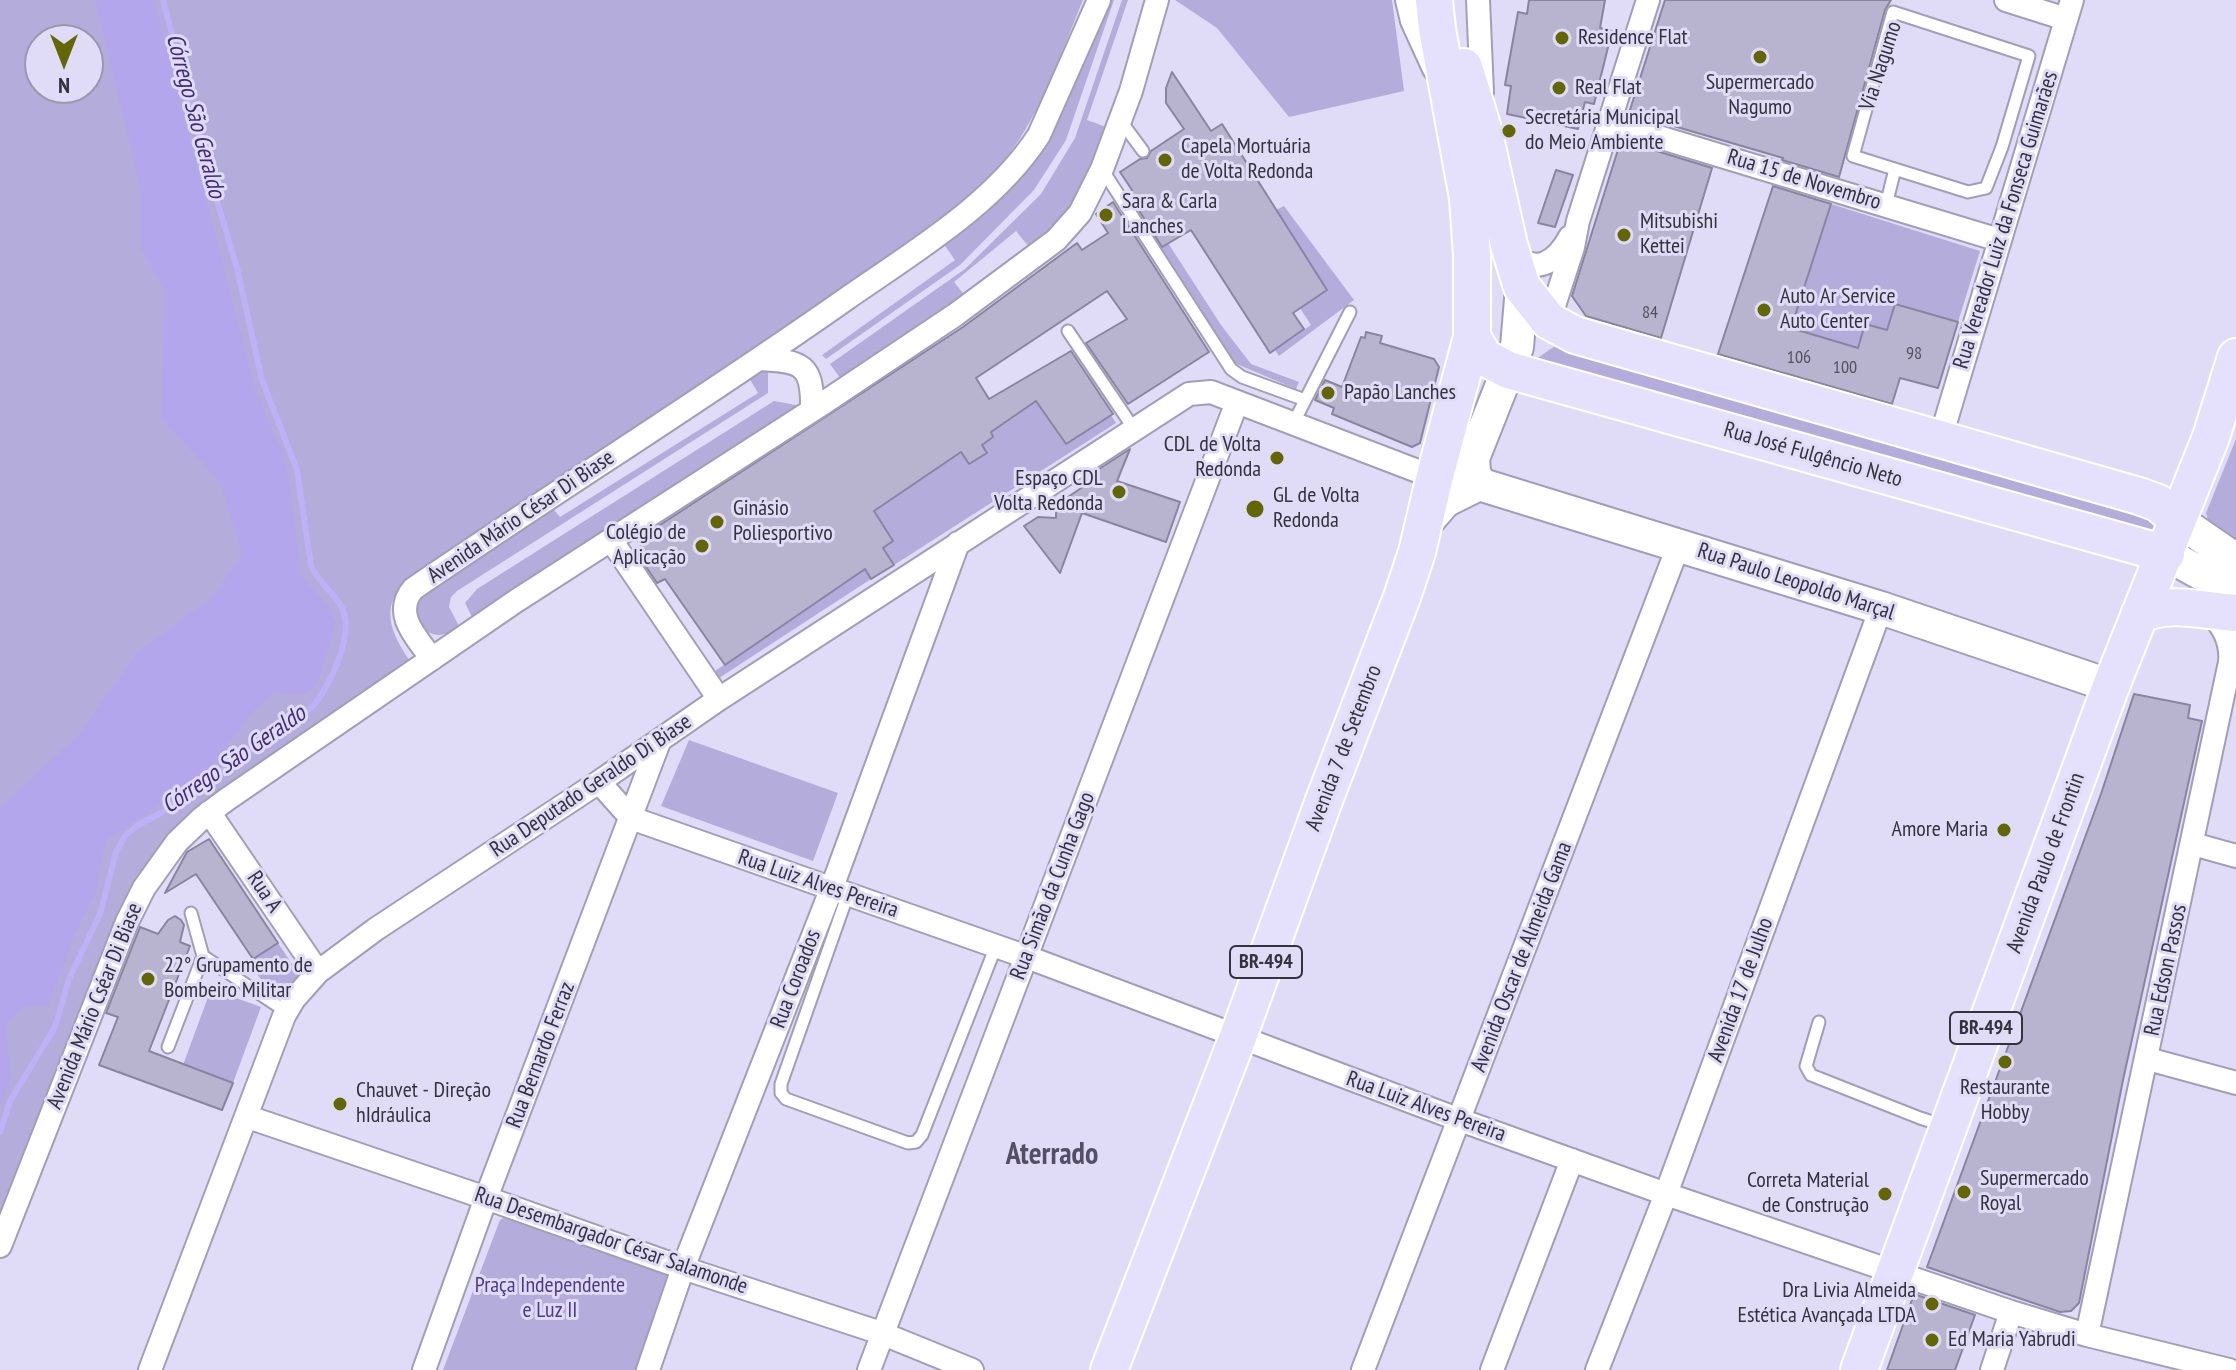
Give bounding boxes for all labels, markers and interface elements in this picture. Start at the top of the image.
street label: Via Nagumo [1854,18,1908,114]
north arrow [24,24,104,104]
place label: Residence Flat [1578,25,1688,51]
marker: Residence Flat [1553,29,1571,47]
water label: Córrego São Geraldo [159,31,231,201]
marker: Supermercado Nagumo [1751,48,1769,66]
street label: Rua Vereador Luiz da Fonseca Guimarães [1948,68,2064,372]
place label: Supermercado Nagumo [1706,70,1814,122]
text: N [58,72,70,100]
place label: Real Flat [1575,75,1641,101]
marker: Real Flat [1550,79,1568,97]
place label: Secretária Municipal do Meio Ambiente [1525,105,1679,156]
marker: Secretária Municipal do Meio Ambiente [1500,122,1518,140]
place label: Capela Mortuária de Volta Redonda [1181,134,1313,186]
street label: Rua 15 de Novembro [1724,144,1884,216]
marker: Capela Mortuária de Volta Redonda [1156,151,1174,169]
place label: Sara & Carla Lanches [1122,189,1217,240]
marker: Sara & Carla Lanches [1097,206,1115,224]
place label: Mitsubishi Kettei [1640,209,1718,260]
marker: Mitsubishi Kettei [1615,226,1633,244]
place label: Auto Ar Service Auto Center [1780,284,1895,336]
marker: Auto Ar Service Auto Center [1755,301,1773,319]
house number: 84 [1642,302,1658,324]
house number: 98 [1906,343,1922,365]
house number: 106 [1787,347,1811,369]
house number: 100 [1833,357,1857,379]
place label: Papão Lanches [1344,380,1456,406]
marker: Papão Lanches [1319,384,1337,402]
street label: Rua José Fulgêncio Neto [1721,417,1905,493]
place label: CDL de Volta Redonda [1164,432,1261,484]
street label: Avenida Mário César Di Biase [423,445,619,589]
marker: CDL de Volta Redonda [1268,449,1286,467]
place label: Espaço CDL Volta Redonda [994,466,1103,518]
marker: Espaço CDL Volta Redonda [1110,483,1128,501]
place label: GL de Volta Redonda [1273,483,1359,534]
place label: Ginásio Poliesportivo [733,496,833,548]
marker: GL de Volta Redonda [1244,498,1266,520]
marker: Ginásio Poliesportivo [708,513,726,531]
place label: Colégio de Aplicação [606,520,686,572]
marker: Colégio de Aplicação [693,537,711,555]
street label: Rua Paulo Leopoldo Marçal [1694,538,1898,626]
street label: Avenida 7 de Setembro [1300,661,1388,835]
water label: Córrego São Geraldo [157,700,311,820]
street label: Rua Deputado Geraldo Di Biase [485,709,697,863]
street label: Avenida Paulo de Frontin [2001,769,2091,957]
street label: Rua Simão da Cunha Gago [1005,788,1101,984]
place label: Amore Maria [1892,817,1988,843]
marker: Amore Maria [1995,821,2013,839]
street label: Avenida Oscar de Almeida Gama [1466,838,1578,1076]
street label: Rua Luiz Alves Pereira [734,844,902,924]
street label: Rua A [241,866,287,918]
street label: Avenida Mário Cséar Di Biase [42,899,148,1113]
street label: Rua Edson Passos [2139,902,2193,1038]
street label: Avenida 17 de Julho [1703,914,1779,1066]
street label: Rua Coroados [765,926,827,1032]
road number: BR-494 [1230,946,1302,978]
place label: 22° Grupamento de Bombeiro Militar [164,953,312,1004]
marker: 22° Grupamento de Bombeiro Militar [139,970,157,988]
street label: Rua Bernardo Ferraz [501,978,581,1132]
road number: BR-494 [1950,1012,2022,1044]
marker: Restaurante Hobby [1996,1053,2014,1071]
street label: Rua Luiz Alves Pereira [1343,1066,1509,1148]
place label: Restaurante Hobby [1960,1075,2050,1126]
place label: Chauvet - Direção hIdráulica [356,1078,491,1130]
marker: Chauvet - Direção hIdráulica [331,1095,349,1113]
district label: Aterrado [1006,1137,1098,1173]
place label: Supermercado Royal [1980,1166,2089,1218]
place label: Correta Material de Construção [1747,1168,1869,1220]
street label: Rua Desembargador César Salamonde [471,1182,751,1300]
marker: Supermercado Royal [1955,1183,1973,1201]
marker: Correta Material de Construção [1876,1185,1894,1203]
park label: Praça Independente e Luz II [475,1273,625,1324]
place label: Dra Livia Almeida Estética Avançada LTDA [1737,1278,1916,1330]
marker: Dra Livia Almeida Estética Avançada LTDA [1923,1295,1941,1313]
place label: Ed Maria Yabrudi [1948,1327,2076,1353]
marker: Ed Maria Yabrudi [1923,1331,1941,1349]

